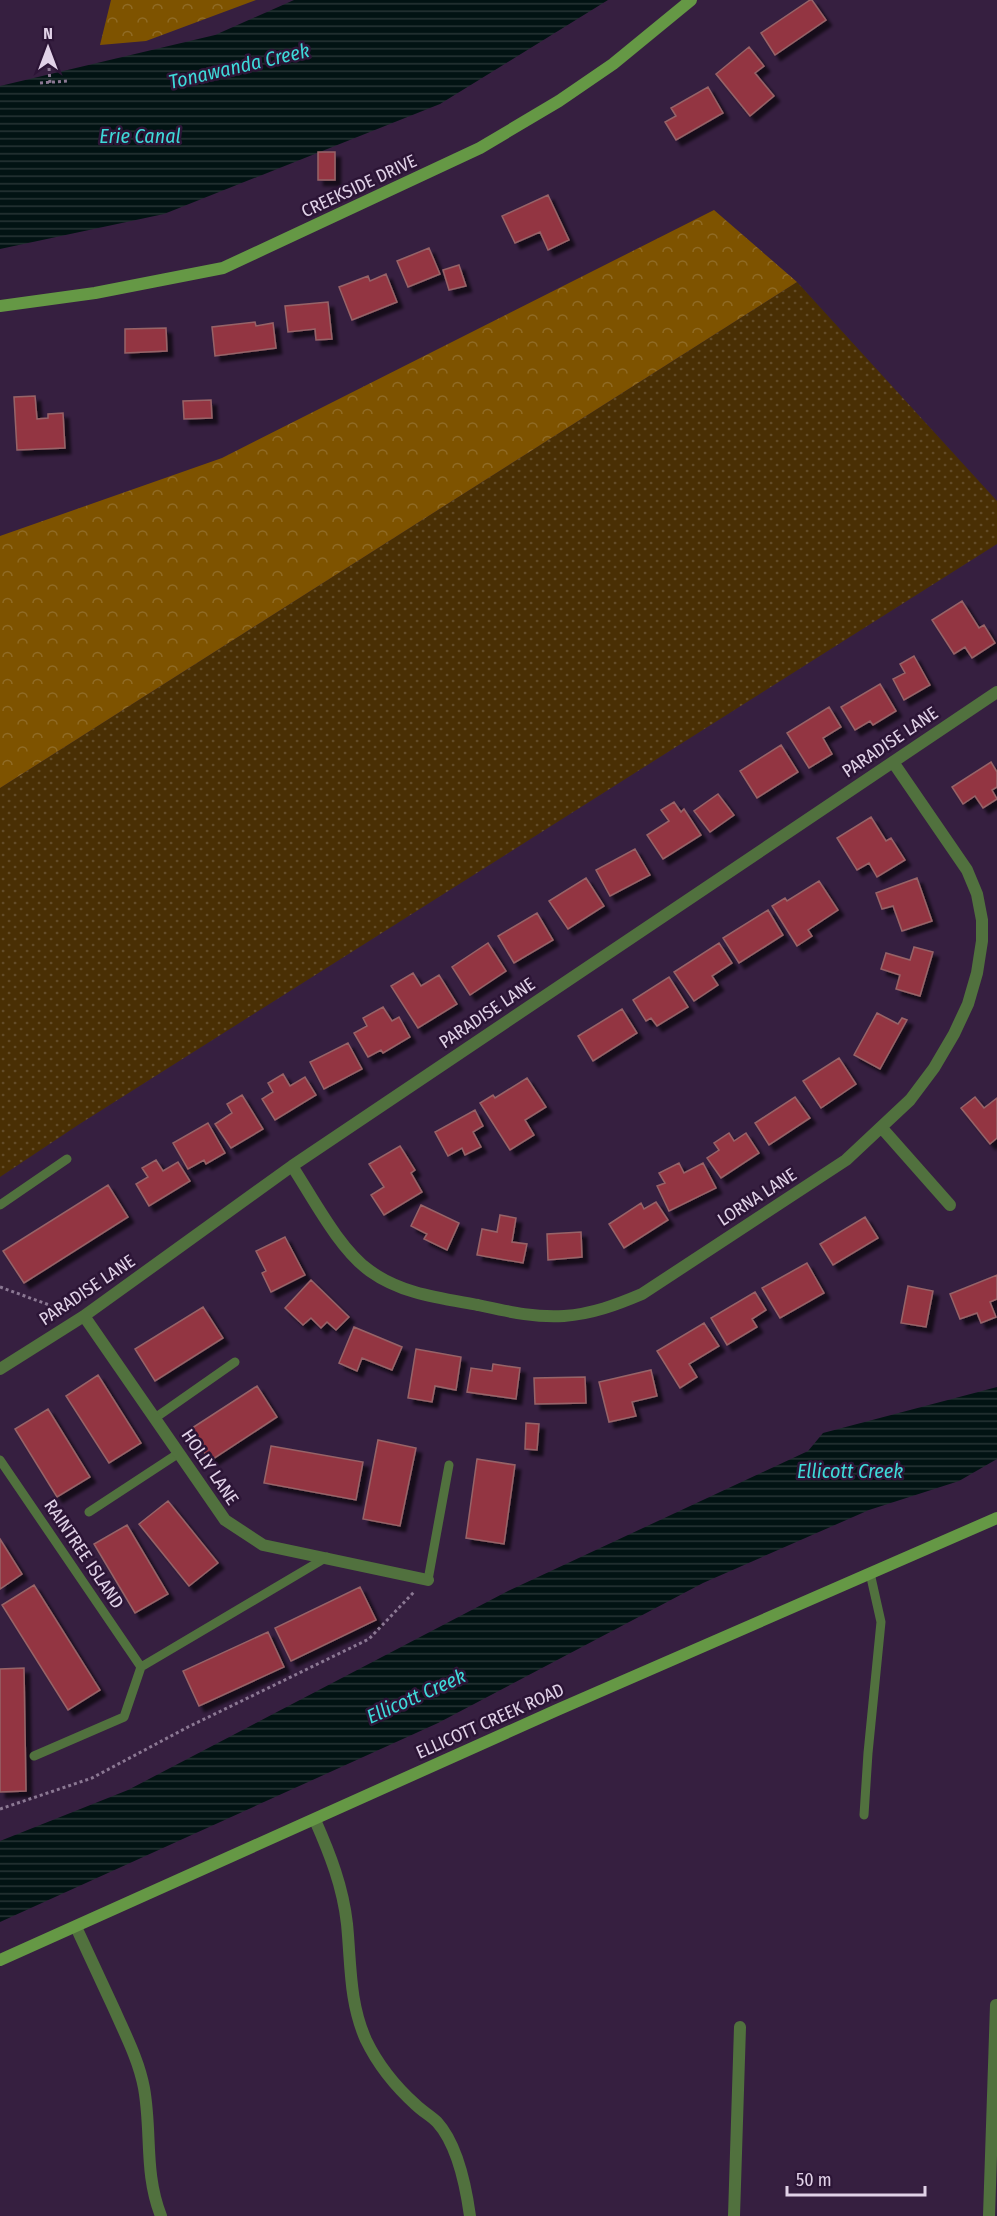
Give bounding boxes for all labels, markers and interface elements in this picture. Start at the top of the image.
north arrow [18,18,78,78]
text: N [43,24,53,43]
water label: Tonawanda Creek [166,38,312,94]
water label: Erie Canal [99,124,181,148]
street label: CREEKSIDE DRIVE [298,150,420,222]
street label: PARADISE LANE [838,702,942,782]
street label: PARADISE LANE [435,973,539,1053]
street label: LORNA LANE [713,1163,801,1231]
street label: PARADISE LANE [35,1250,139,1330]
street label: HOLLY LANE [177,1425,243,1509]
water label: Ellicott Creek [797,1459,903,1483]
street label: RAINTREE ISLAND [39,1495,129,1613]
water label: Ellicott Creek [363,1663,469,1729]
street label: ELLICOTT CREEK ROAD [413,1678,567,1764]
scale bar [787,2159,925,2197]
text: 50 m [796,2169,832,2191]

